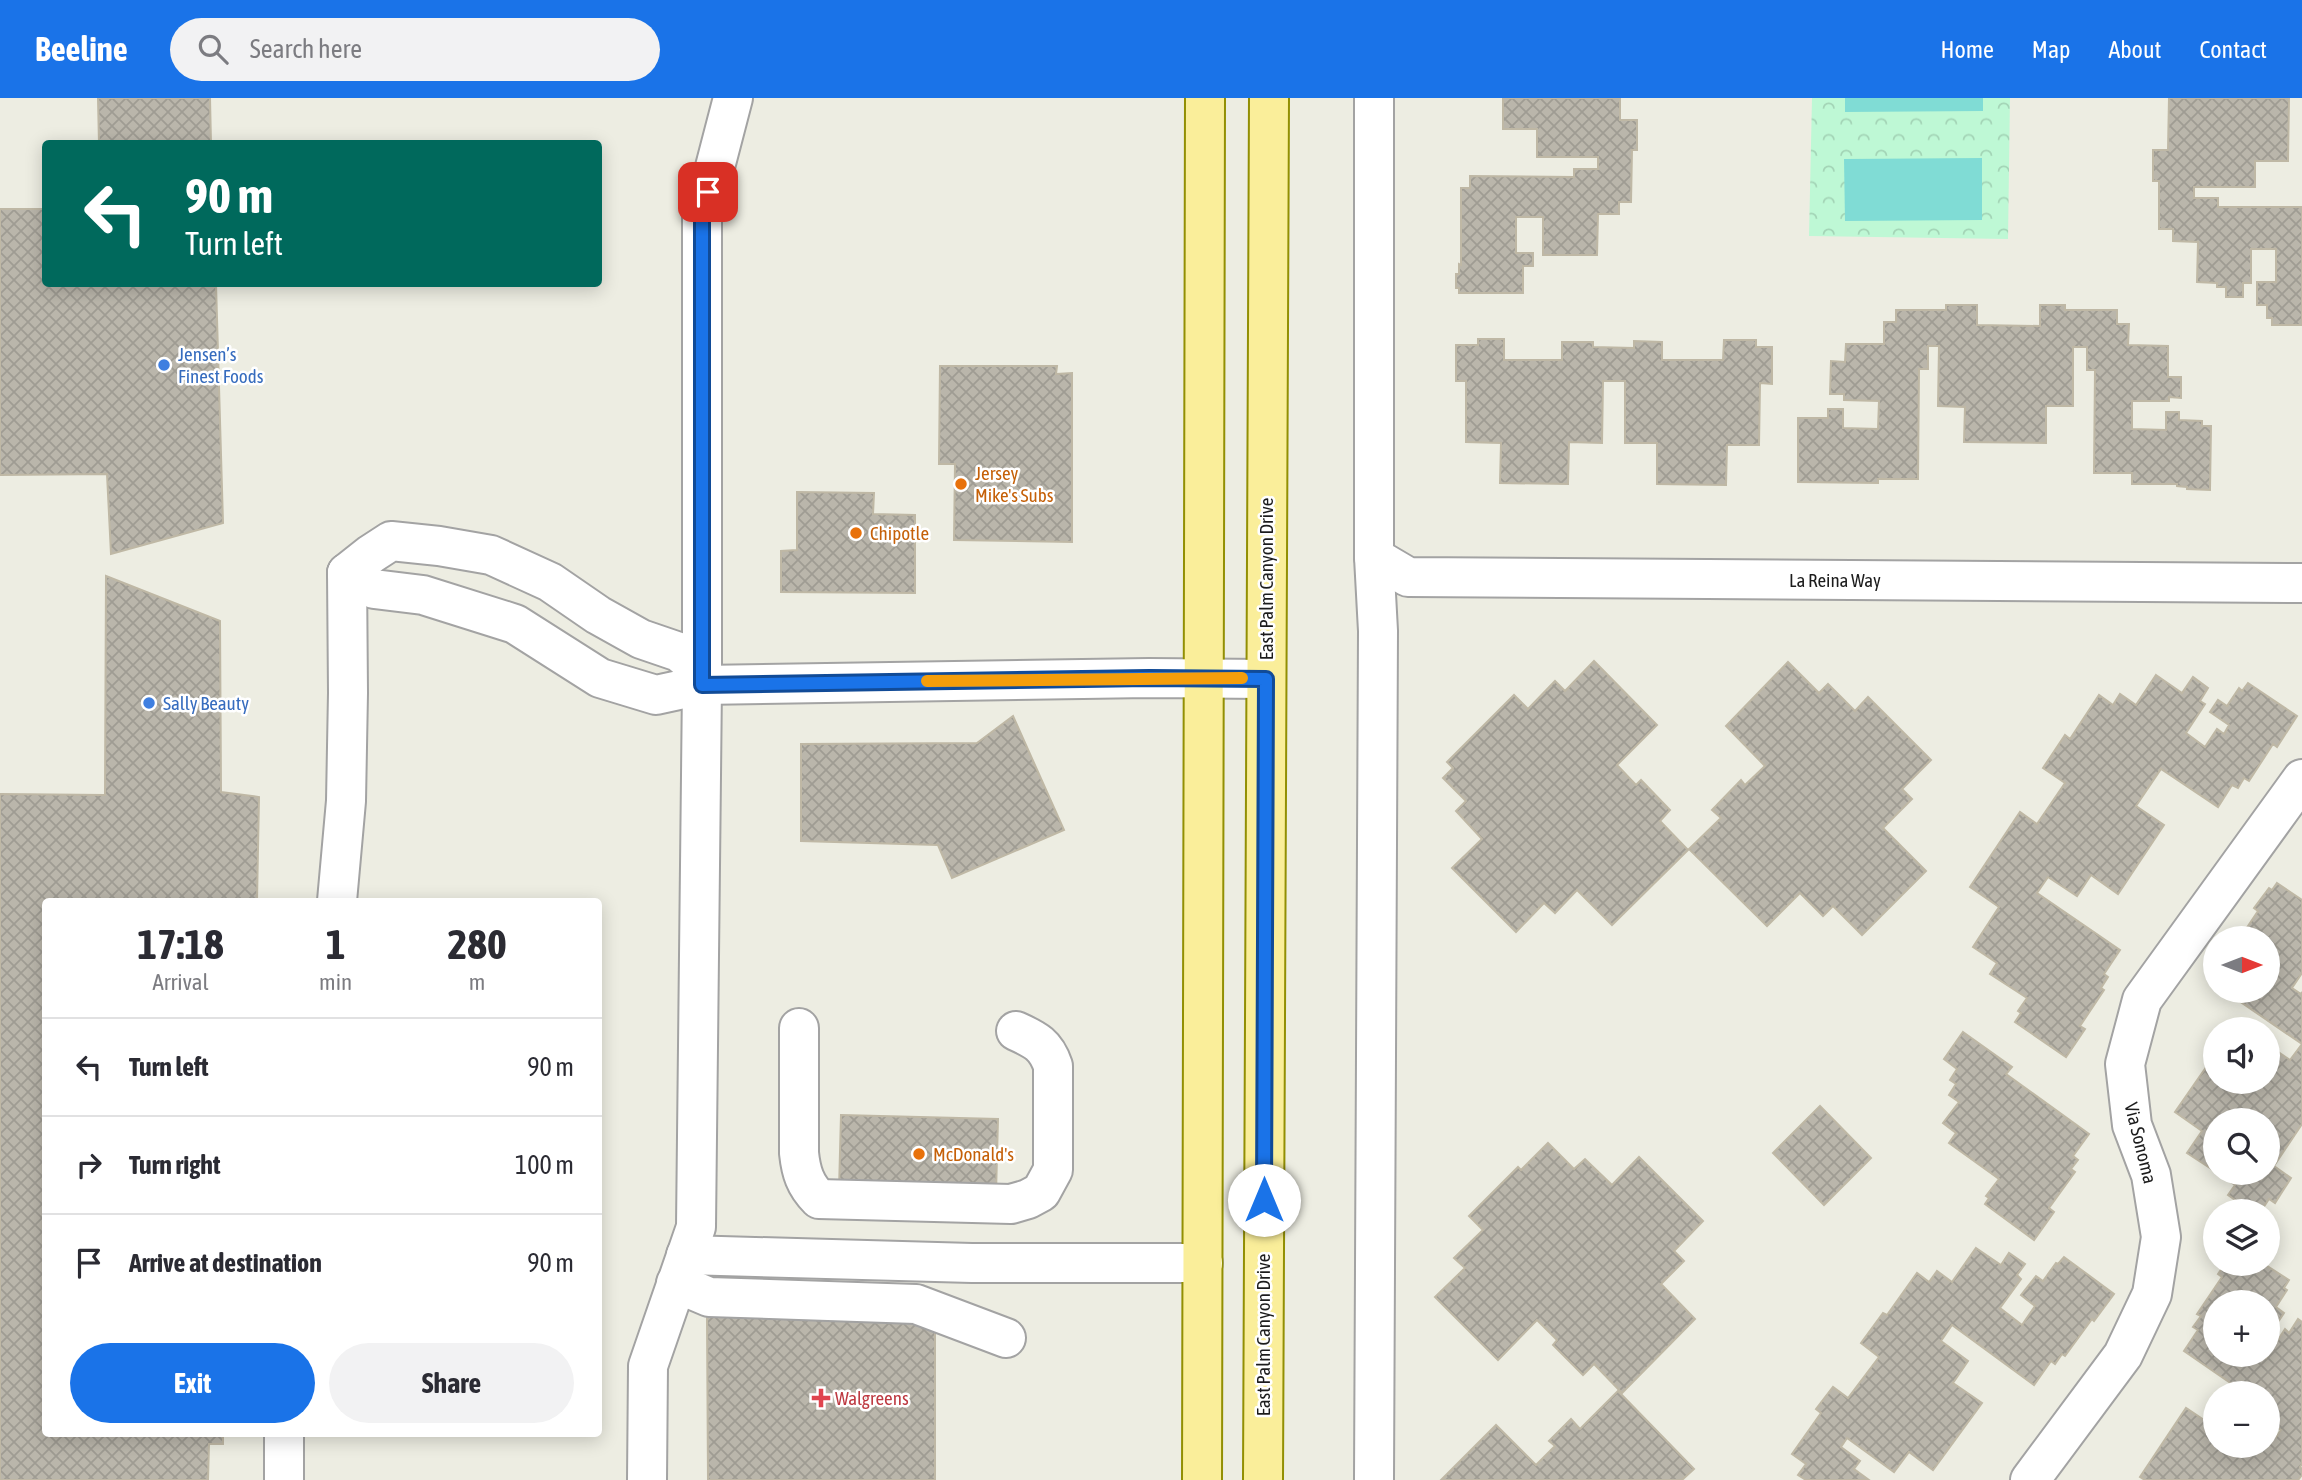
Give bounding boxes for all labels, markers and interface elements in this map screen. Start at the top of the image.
search box [170,18,660,81]
text: Beeline [35,30,128,68]
icon: search [194,30,232,68]
text: Search here [250,34,362,64]
text: Home [1940,36,1994,63]
text: Map [2032,36,2070,63]
text: About [2108,36,2161,63]
text: Contact [2199,36,2267,63]
pin [678,162,738,222]
text: 90 m [185,167,273,223]
icon: left [70,168,161,259]
icon: arrive [689,173,727,211]
text: Turn left [185,225,283,262]
place label: Jensen’s Finest Foods [178,343,264,387]
marker: Jensen’s Finest Foods [156,357,172,373]
place label: Jersey Mike's Subs [975,462,1054,506]
marker: Jersey Mike's Subs [953,476,969,492]
street label: East Palm Canyon Drive [1255,498,1277,660]
place label: Chipotle [870,522,929,544]
marker: Chipotle [848,525,864,541]
street label: La Reina Way [1789,569,1881,591]
place label: Sally Beauty [163,692,249,714]
marker: Sally Beauty [141,695,157,711]
text: 17:18 [137,920,224,968]
text: 1 [326,920,345,968]
text: 280 [447,920,507,968]
north arrow [2203,926,2280,1003]
map controls [2203,926,2280,1458]
text: Arrival [152,969,209,995]
text: min [319,969,352,995]
text: m [469,969,485,995]
button: sound [2203,1017,2280,1094]
icon: left [70,1048,108,1086]
text: Turn left [129,1052,209,1082]
text: 90 m [527,1052,574,1082]
street label: Via Sonoma [2120,1100,2162,1186]
button: search [2203,1108,2280,1185]
place label: McDonald's [933,1143,1014,1165]
icon: right [70,1146,108,1184]
marker: McDonald's [911,1146,927,1162]
text: Turn right [129,1150,220,1180]
text: 100 m [515,1150,574,1180]
position arrow [1227,1163,1301,1237]
button: layers [2203,1199,2280,1276]
icon: arrive [70,1244,108,1282]
text: Arrive at destination [129,1248,322,1278]
text: 90 m [527,1248,574,1278]
street label: East Palm Canyon Drive [1252,1254,1274,1416]
button: + [2203,1290,2280,1367]
button: Exit [70,1343,315,1423]
button: Share [329,1343,574,1423]
button: − [2203,1381,2280,1458]
place label: Walgreens [835,1387,909,1409]
marker: Walgreens [813,1390,829,1406]

